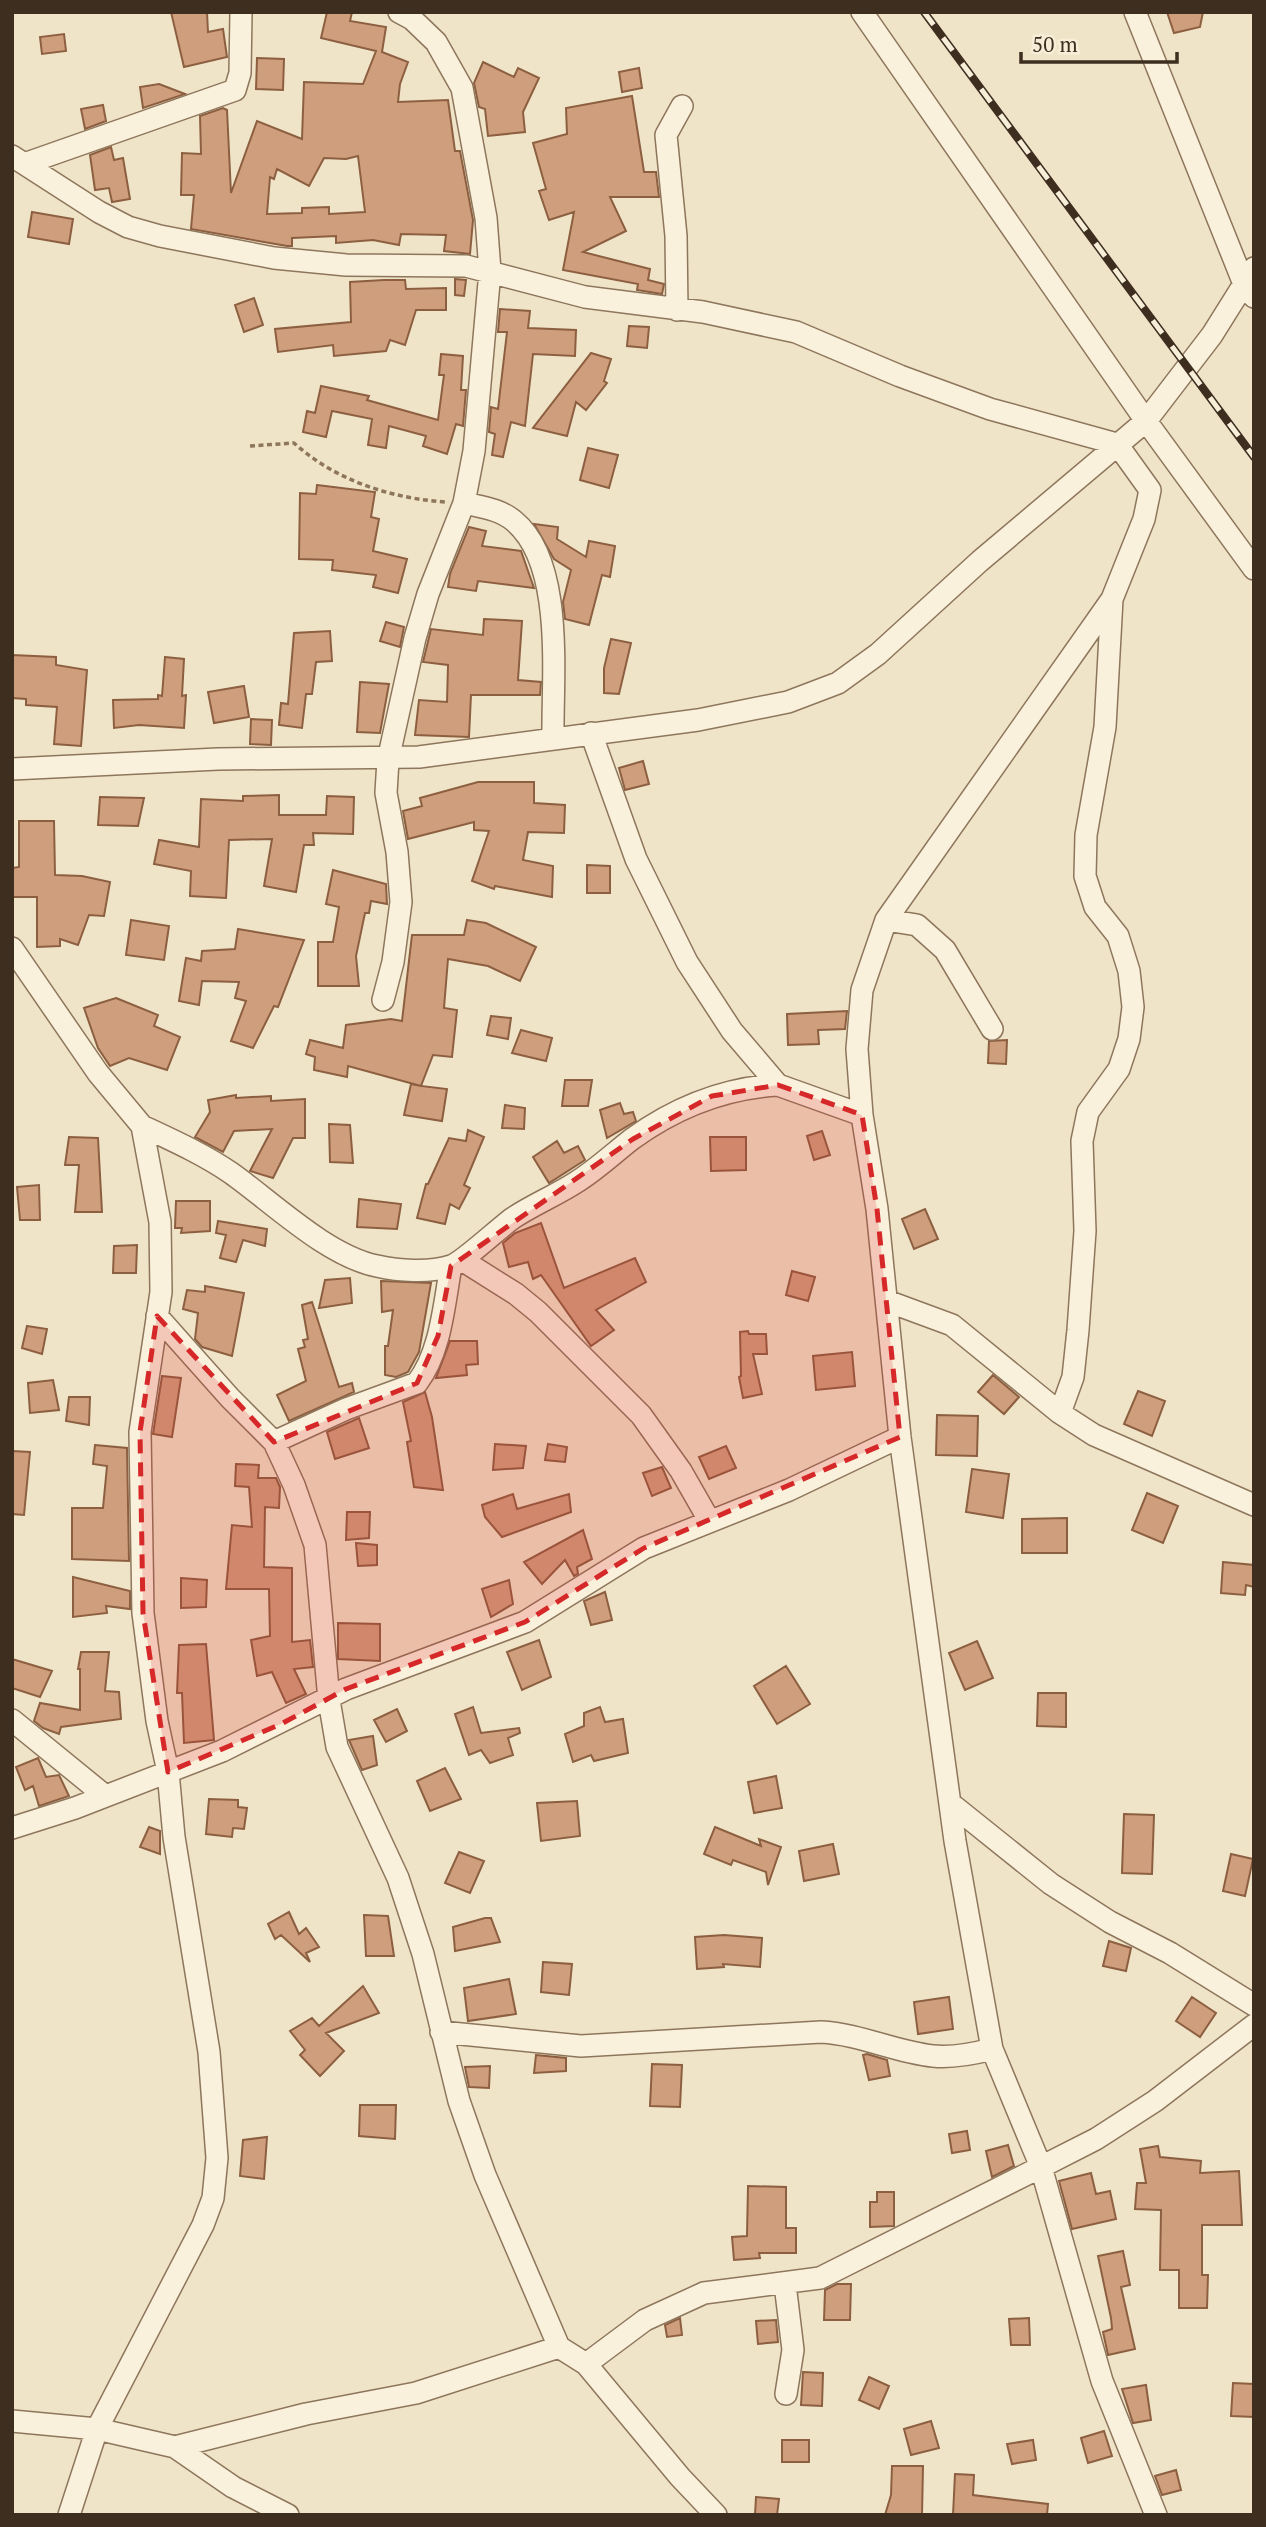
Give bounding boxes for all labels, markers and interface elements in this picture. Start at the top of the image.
scale bar [1021,21,1177,65]
text: 50 m [1032,30,1078,58]

